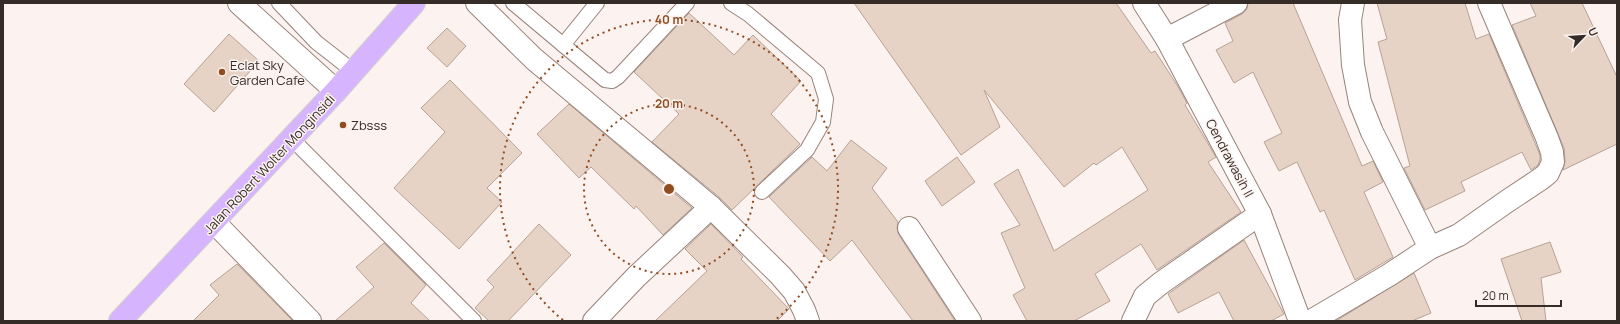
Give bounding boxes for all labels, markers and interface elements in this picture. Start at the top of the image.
text: 40 m [655,11,683,28]
north arrow [1564,16,1604,56]
text: U [1585,25,1602,38]
place label: Eclat Sky Garden Cafe [230,56,305,89]
marker: Eclat Sky Garden Cafe [217,67,227,77]
street label: Jalan Robert Wolter Monginsidi [199,90,339,238]
text: 20 m [655,95,683,112]
place label: Zbsss [351,116,387,134]
street label: Cendrawasih II [1202,116,1258,200]
marker: Zbsss [338,120,348,130]
centre of rings [662,182,676,196]
scale bar [1476,282,1561,308]
text: 20 m [1482,287,1509,304]

